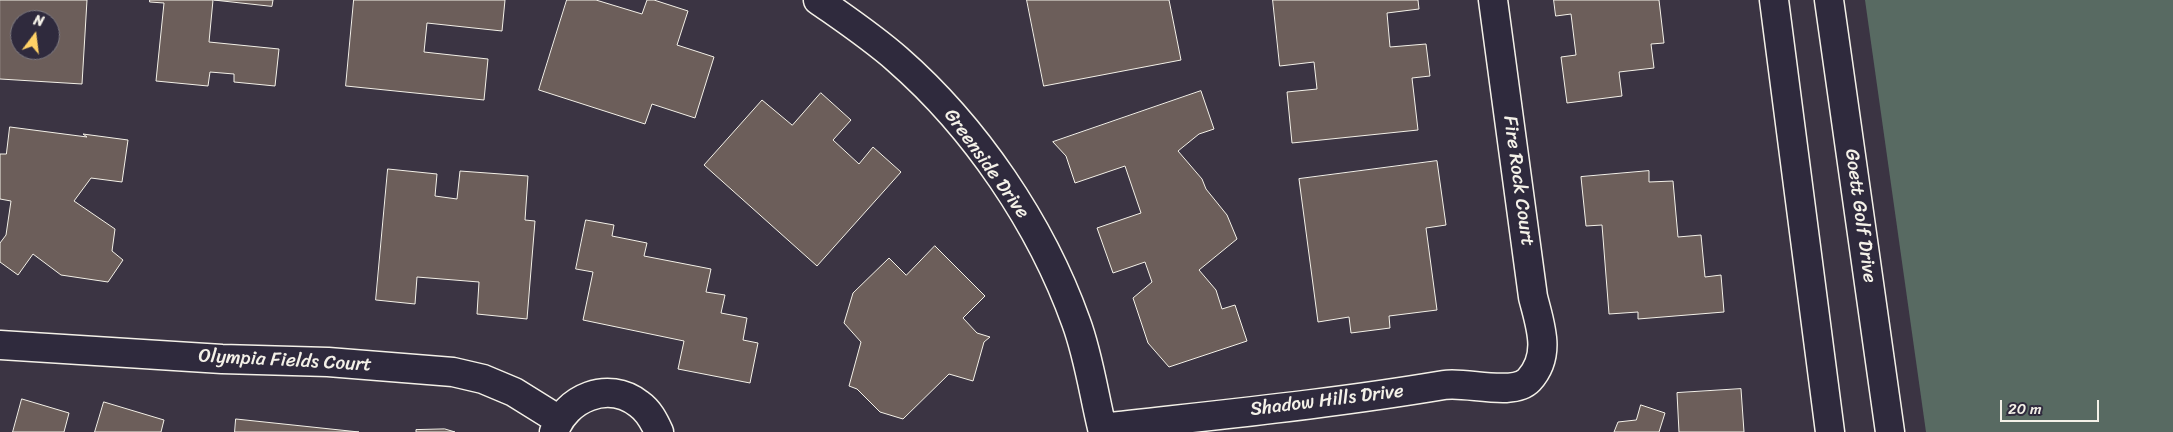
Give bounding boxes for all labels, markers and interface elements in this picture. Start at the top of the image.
text: N [31,8,47,34]
north arrow [10,10,60,60]
street label: Greenside Drive [939,105,1033,223]
street label: Fire Rock Court [1498,114,1538,248]
street label: Goett Golf Drive [1839,148,1881,284]
street label: Olympia Fields Court [198,345,372,377]
street label: Shadow Hills Drive [1249,380,1405,422]
scale bar [2003,390,2102,422]
text: 20 m [2008,396,2042,422]

